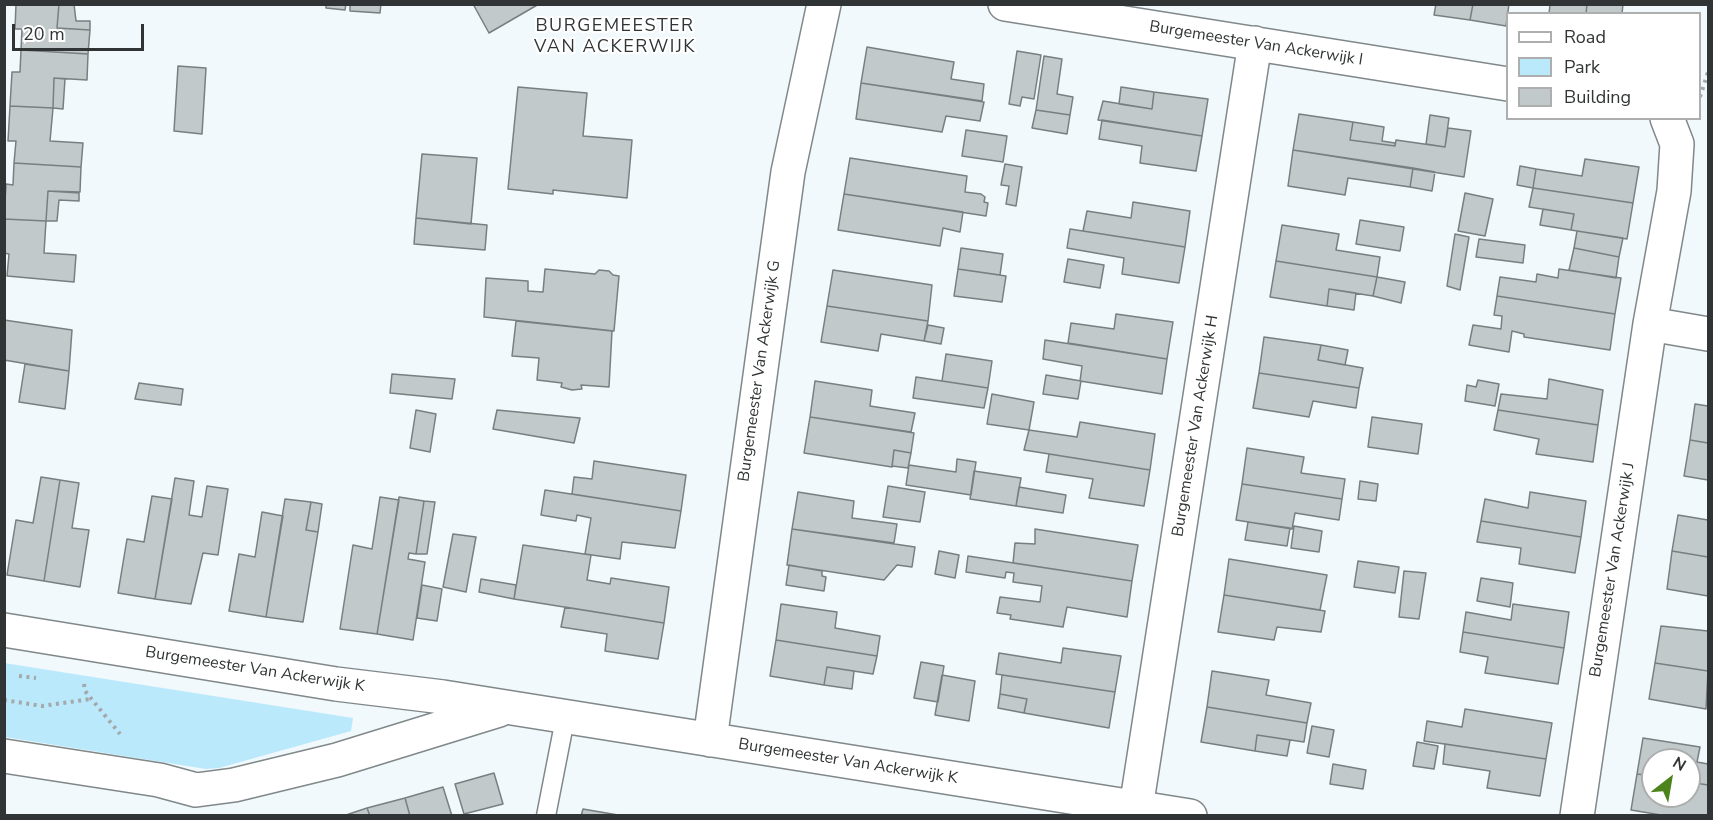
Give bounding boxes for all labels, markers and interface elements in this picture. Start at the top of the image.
scale bar [15,12,147,50]
legend [1506,12,1701,120]
district label: BURGEMEESTER VAN ACKERWIJK [534,16,696,58]
street label: Burgemeester Van Ackerwijk I [1148,18,1364,70]
text: 20 m [23,22,65,46]
text: Road [1564,25,1606,49]
text: Park [1564,55,1600,79]
text: Building [1564,85,1631,109]
street label: Burgemeester Van Ackerwijk G [735,259,785,483]
street label: Burgemeester Van Ackerwijk H [1169,314,1223,538]
street label: Burgemeester Van Ackerwijk J [1587,461,1639,679]
street label: Burgemeester Van Ackerwijk K [144,643,366,697]
street label: Burgemeester Van Ackerwijk K [737,735,959,789]
north arrow [1641,748,1701,808]
text: N [1668,752,1690,777]

